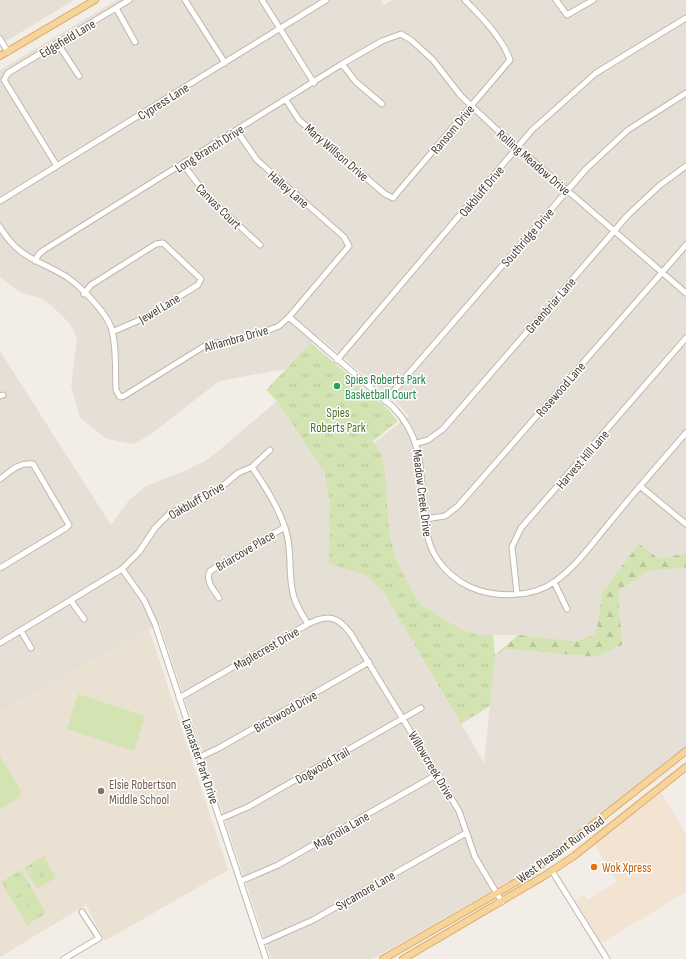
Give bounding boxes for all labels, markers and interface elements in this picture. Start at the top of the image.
street label: Edgefield Lane [37,16,98,62]
street label: Cypress Lane [135,80,192,124]
street label: Ransom Drive [427,102,478,158]
street label: Long Branch Drive [172,121,247,176]
street label: Mary Willson Drive [301,121,372,185]
street label: Rolling Meadow Drive [493,126,573,199]
street label: Oakbluff Drive [456,163,508,220]
street label: Halley Lane [264,168,312,212]
street label: Canvas Court [192,181,244,233]
street label: Southridge Drive [498,205,558,270]
street label: Greenbriar Lane [522,274,579,337]
street label: Jewel Lane [135,290,183,328]
street label: Alhambra Drive [202,322,270,356]
street label: Rosewood Lane [533,359,589,420]
place label: Spies Roberts Park Basketball Court [345,372,426,403]
marker: Spies Roberts Park Basketball Court [332,381,342,391]
park label: Spies Roberts Park [310,405,366,436]
street label: Harvest Hill Lane [553,427,613,492]
street label: Meadow Creek Drive [409,448,435,538]
street label: Oakbluff Drive [166,479,227,523]
street label: Briarcove Place [213,527,278,575]
street label: Maplecrest Drive [231,624,302,674]
street label: Birchwood Drive [251,687,320,736]
street label: Lancaster Park Drive [178,717,222,806]
street label: Willowcreek Drive [404,728,458,803]
street label: Dogwood Trail [292,744,353,788]
place label: Elsie Robertson Middle School [109,777,176,808]
marker: Elsie Robertson Middle School [96,786,106,796]
street label: Magnolia Lane [311,809,372,853]
street label: West Pleasant Run Road [514,813,607,887]
place label: Wok Xpress [602,860,652,876]
marker: Wok Xpress [589,862,599,872]
street label: Sycamore Lane [333,868,398,914]

